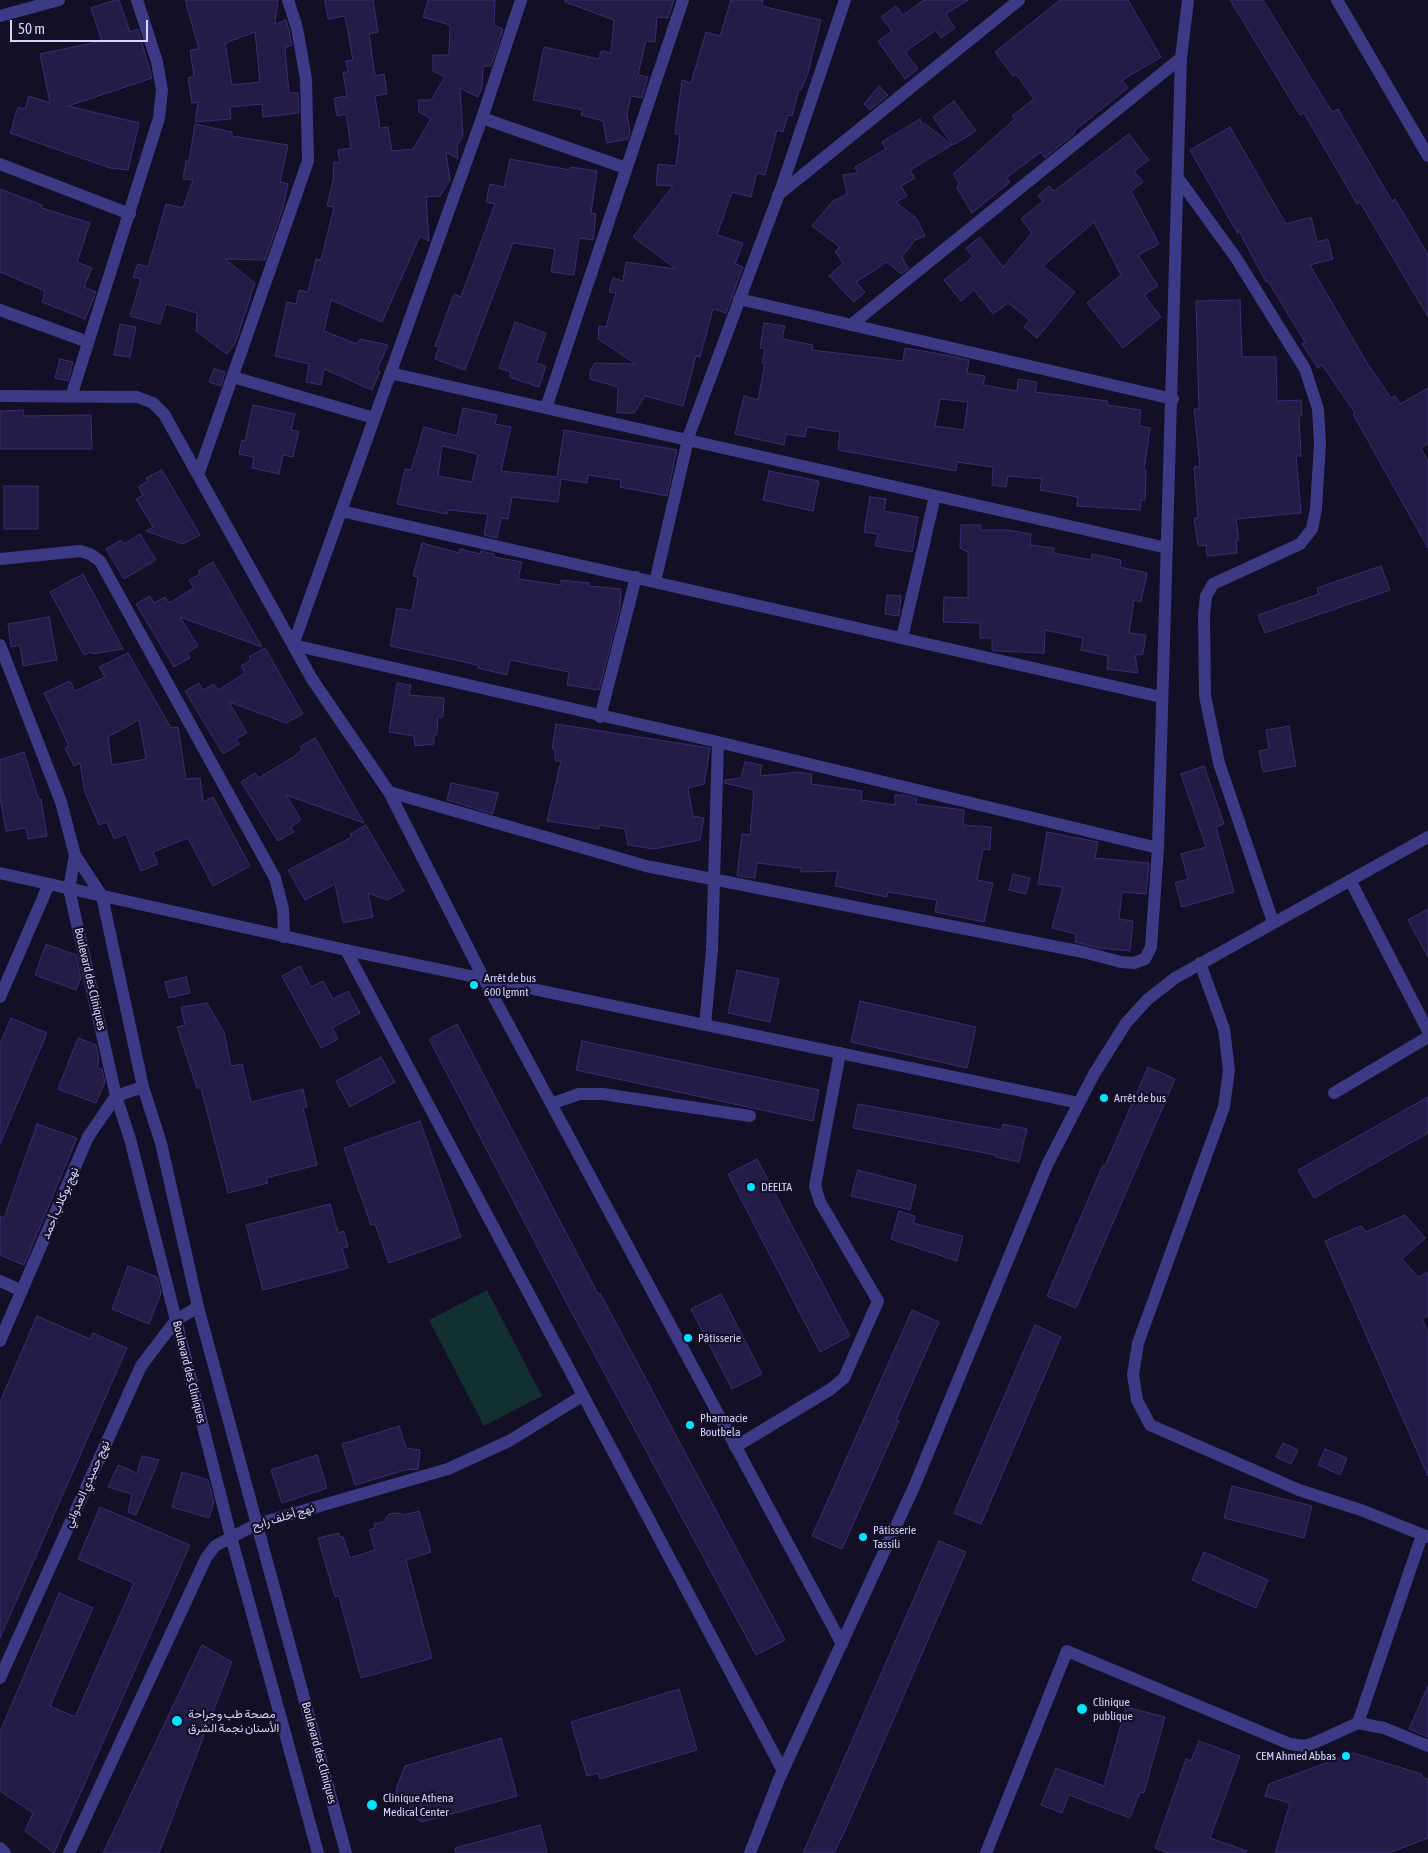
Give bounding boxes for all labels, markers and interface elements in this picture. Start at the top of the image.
scale bar [12,10,150,42]
text: 50 m [18,20,45,37]
street label: Boulevard des Cliniques [71,926,109,1032]
place label: Arrêt de bus 600 lgmnt [484,971,536,999]
marker: Arrêt de bus 600 lgmnt [468,979,480,991]
place label: Arrêt de bus [1114,1091,1166,1105]
marker: Arrêt de bus [1098,1092,1110,1104]
street label: نهج بوكلاب أحمد [38,1165,82,1241]
place label: DEELTA [761,1180,792,1194]
marker: DEELTA [745,1181,757,1193]
street label: Boulevard des Cliniques [169,1319,209,1425]
place label: Pâtisserie [698,1331,741,1345]
marker: Pâtisserie [682,1332,694,1344]
place label: Pharmacie Boutbela [700,1411,748,1439]
marker: Pharmacie Boutbela [684,1419,696,1431]
street label: نهج حميدي العدواني [61,1438,113,1530]
street label: نهج أخلف رابح [250,1501,316,1533]
place label: Pâtisserie Tassili [873,1523,916,1551]
marker: Pâtisserie Tassili [857,1531,869,1543]
place label: Clinique publique [1093,1695,1133,1723]
street label: Boulevard des Cliniques [298,1700,340,1806]
marker: Clinique publique [1075,1702,1089,1716]
place label: مصحة طب وجراحة الأسنان نجمة الشرق [188,1707,279,1735]
marker: مصحة طب وجراحة الأسنان نجمة الشرق [170,1714,184,1728]
place label: CEM Ahmed Abbas [1256,1749,1336,1763]
marker: CEM Ahmed Abbas [1340,1750,1352,1762]
place label: Clinique Athena Medical Center [383,1791,453,1819]
marker: Clinique Athena Medical Center [365,1798,379,1812]

